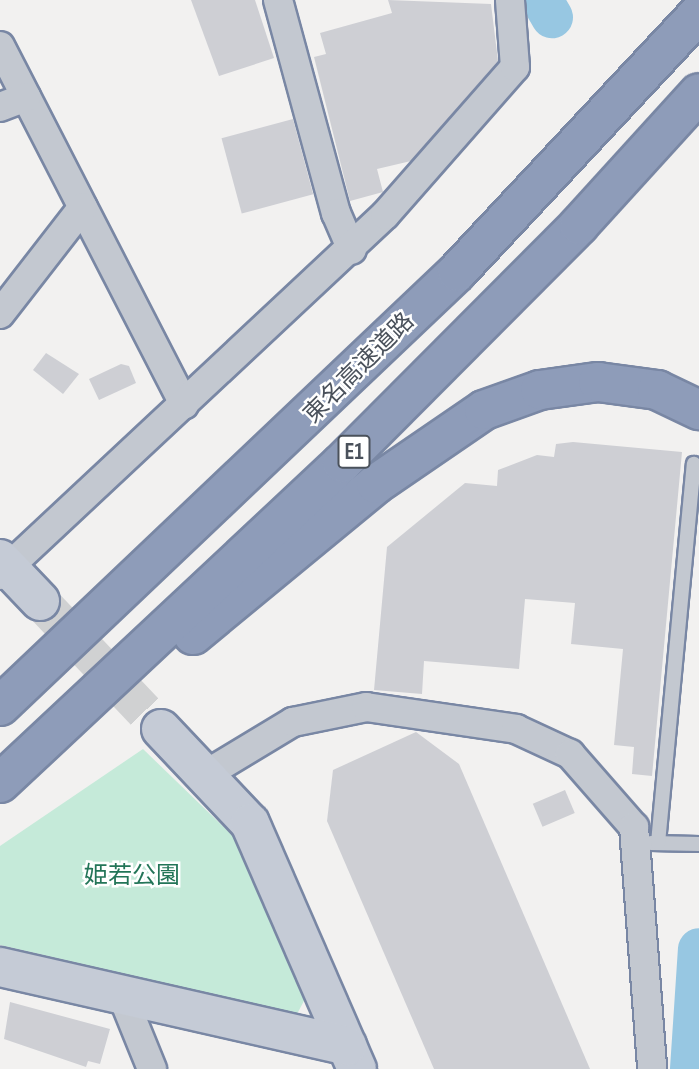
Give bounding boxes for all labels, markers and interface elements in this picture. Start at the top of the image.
street label: 東名高速道路 [298,307,420,429]
road number: E1 [336,432,372,472]
park label: 姫若公園 [84,862,180,890]

